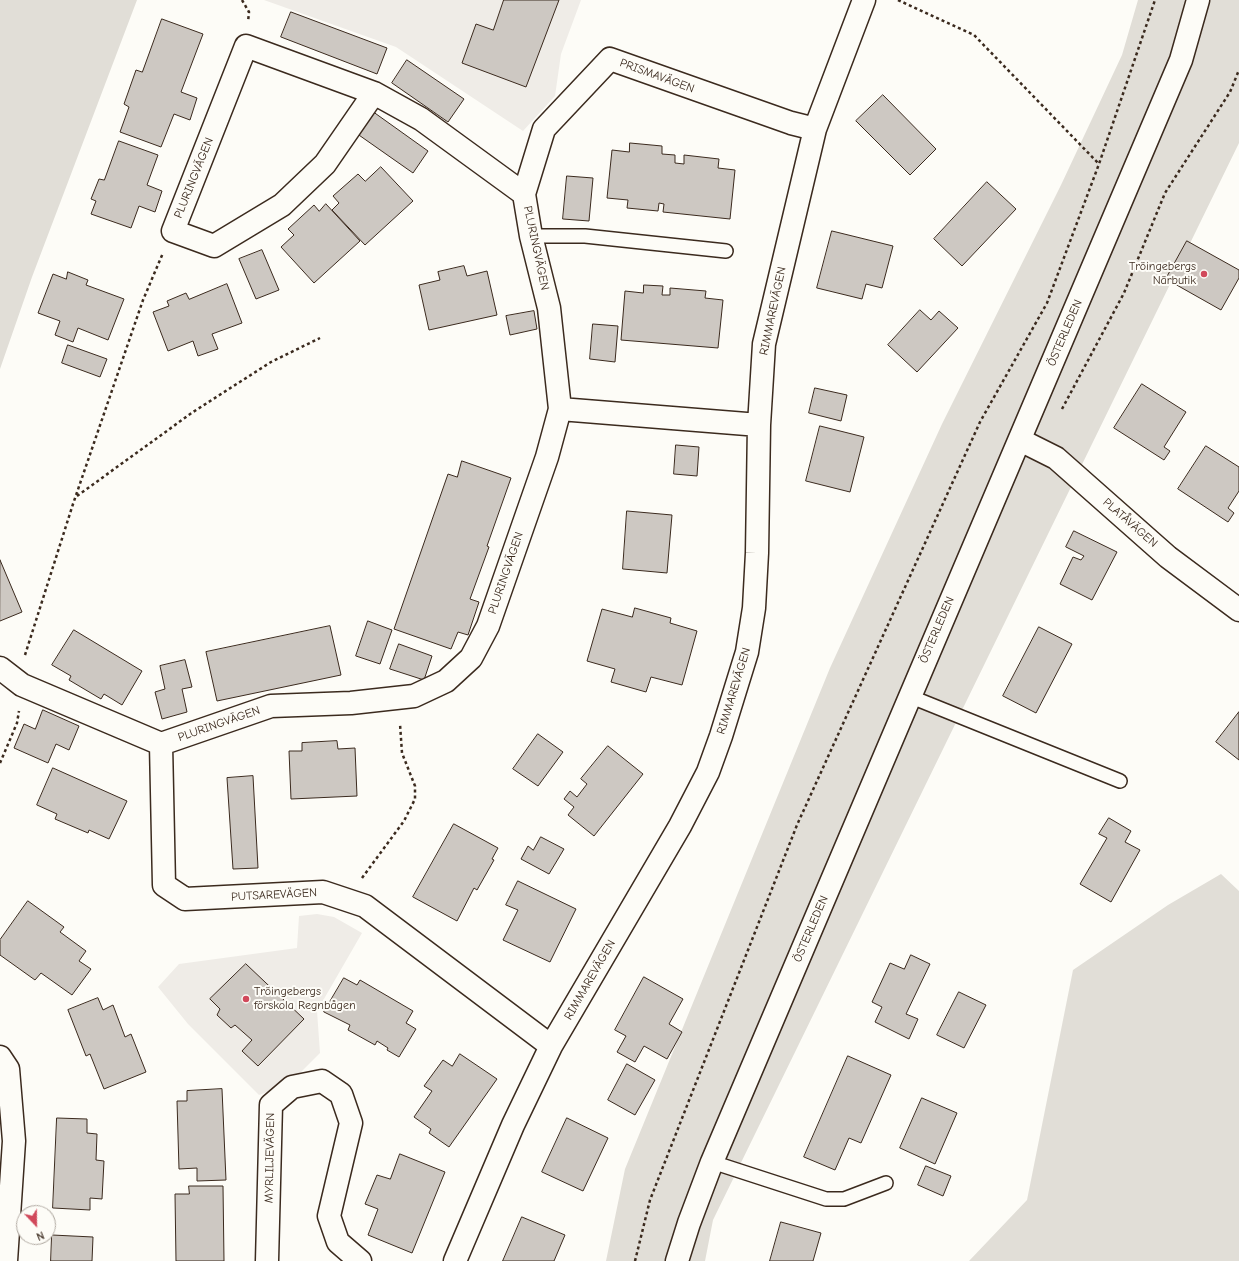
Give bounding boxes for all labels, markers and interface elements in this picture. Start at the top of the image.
street label: PRISMAVÄGEN [618,56,696,96]
street label: PLURINGVÄGEN [171,136,217,220]
street label: PLURINGVÄGEN [520,205,552,291]
place label: Tröingebergs Närbutik [1129,260,1196,288]
street label: RIMMAREVÄGEN [757,265,789,357]
marker: Tröingebergs Närbutik [1199,269,1209,279]
street label: ÖSTERLEDEN [1045,298,1085,368]
street label: PLATÅVÄGEN [1100,495,1160,551]
street label: PLURINGVÄGEN [485,530,527,616]
street label: ÖSTERLEDEN [917,595,957,665]
street label: RIMMAREVÄGEN [714,646,754,736]
street label: PLURINGVÄGEN [176,703,262,745]
street label: PUTSAREVÄGEN [231,886,317,904]
street label: ÖSTERLEDEN [791,894,831,964]
street label: RIMMAREVÄGEN [561,937,619,1023]
place label: Tröingebergs förskola Regnbågen [254,985,356,1013]
marker: Tröingebergs förskola Regnbågen [241,994,251,1004]
street label: MYRLILJEVÄGEN [262,1113,278,1203]
north arrow [16,1205,56,1245]
text: N [35,1228,46,1243]

